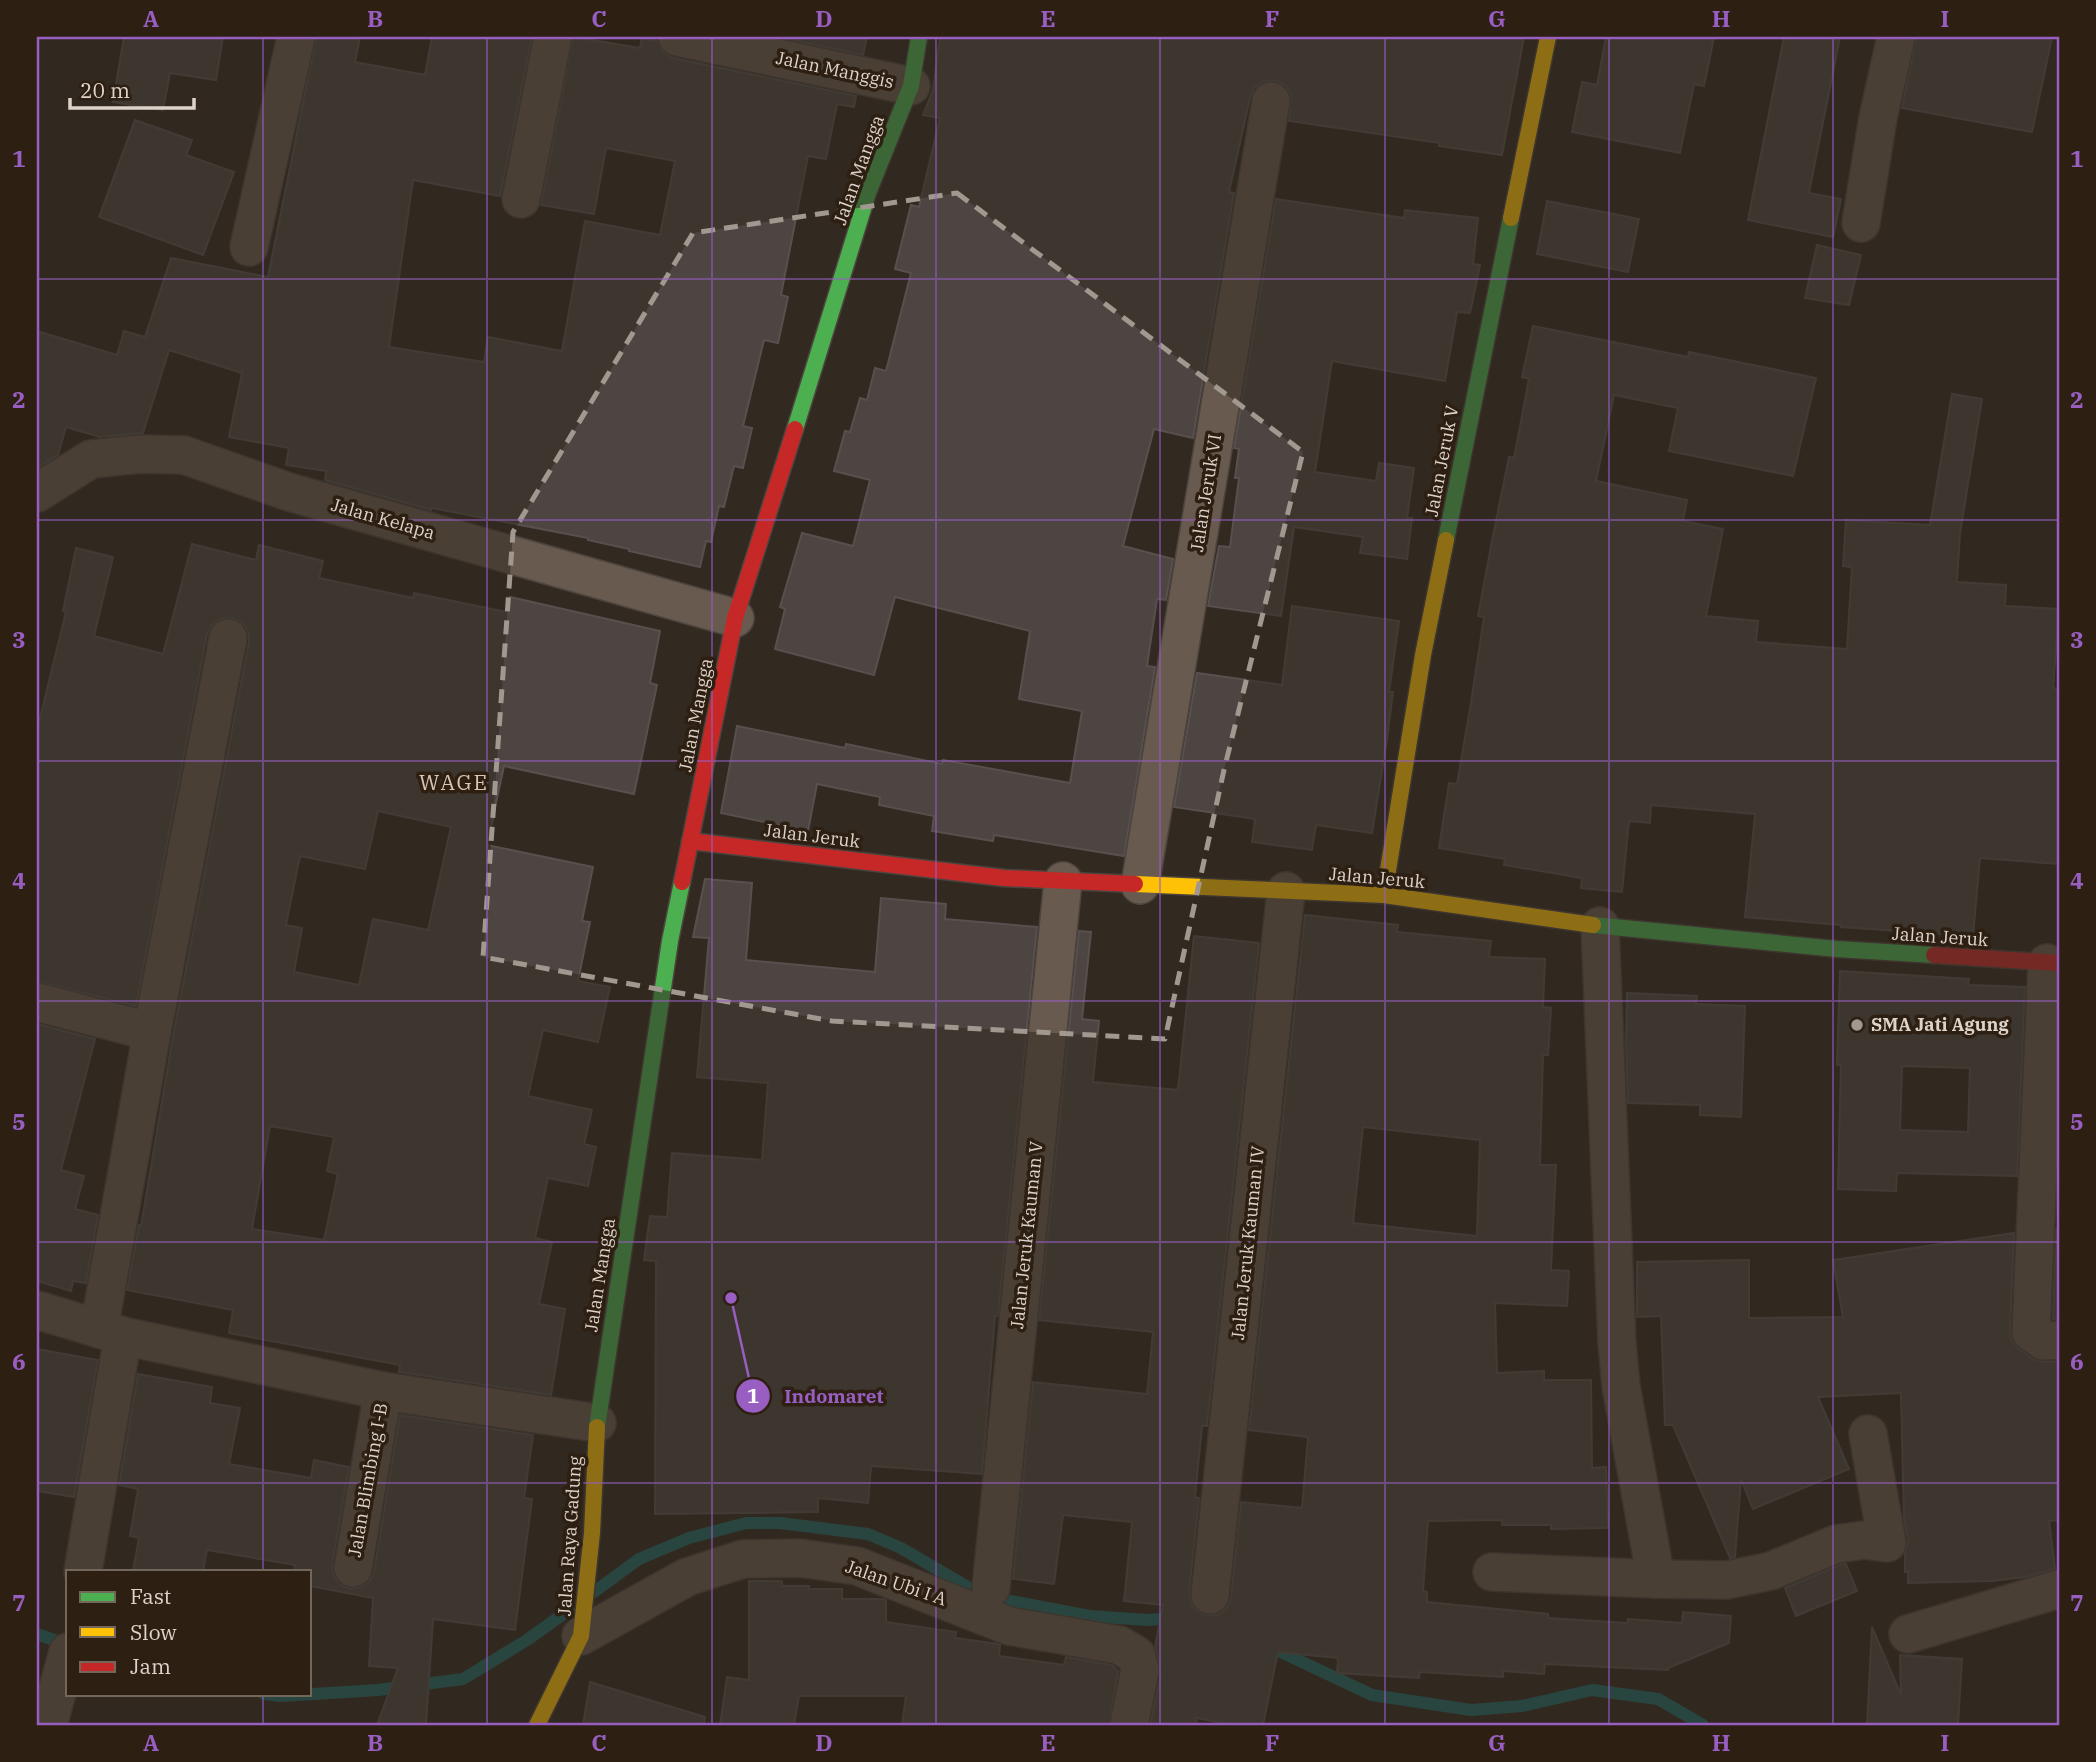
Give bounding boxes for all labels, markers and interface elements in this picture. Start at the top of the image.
text: A [143,3,159,33]
text: B [367,3,383,33]
text: C [591,3,607,33]
text: D [815,3,833,33]
text: E [1040,3,1056,33]
text: F [1265,3,1279,33]
text: G [1488,3,1506,33]
text: H [1712,3,1730,33]
text: I [1941,3,1949,33]
street label: Jalan Manggis [774,46,896,93]
scale bar [70,66,194,110]
text: 20 m [80,76,130,104]
street label: Jalan Mangga [828,112,889,228]
text: 1 [12,143,26,173]
text: 1 [2070,143,2084,173]
text: 2 [12,384,26,414]
text: 2 [2070,384,2084,414]
street label: Jalan Jeruk V [1419,403,1464,518]
street label: Jalan Jeruk VI [1185,432,1226,553]
street label: Jalan Kelapa [329,493,438,544]
text: 3 [12,624,26,654]
text: 3 [2070,624,2084,654]
street label: Jalan Mangga [673,656,718,774]
district label: WAGE [419,768,489,796]
street label: Jalan Jeruk [763,818,862,853]
street label: Jalan Jeruk [1328,862,1427,893]
text: 4 [12,865,26,895]
text: 4 [2070,865,2084,895]
street label: Jalan Jeruk [1891,922,1989,951]
place label: SMA Jati Agung [1871,1013,2009,1036]
marker: SMA Jati Agung [1849,1017,1865,1033]
text: 5 [12,1106,26,1136]
text: 5 [2070,1106,2084,1136]
street label: Jalan Jeruk Kauman V [1005,1140,1048,1330]
street label: Jalan Jeruk Kauman IV [1226,1145,1269,1341]
street label: Jalan Mangga [579,1216,620,1334]
text: 6 [12,1346,26,1376]
text: 6 [2070,1346,2084,1376]
callout: Indomaret [736,1376,898,1416]
text: 1 [747,1381,759,1409]
text: Indomaret [784,1384,884,1408]
street label: Jalan Blimbing I-B [343,1401,392,1559]
street label: Jalan Raya Gadung [552,1455,587,1617]
street label: Jalan Ubi I A [843,1554,950,1611]
legend [66,1570,312,1696]
text: Fast [130,1582,171,1610]
text: 7 [12,1587,26,1617]
text: 7 [2070,1587,2084,1617]
text: Slow [130,1618,177,1646]
text: Jam [130,1652,171,1680]
text: A [143,1727,159,1757]
text: B [367,1727,383,1757]
text: C [591,1727,607,1757]
text: D [815,1727,833,1757]
text: E [1040,1727,1056,1757]
text: F [1265,1727,1279,1757]
text: G [1488,1727,1506,1757]
text: H [1712,1727,1730,1757]
text: I [1941,1727,1949,1757]

